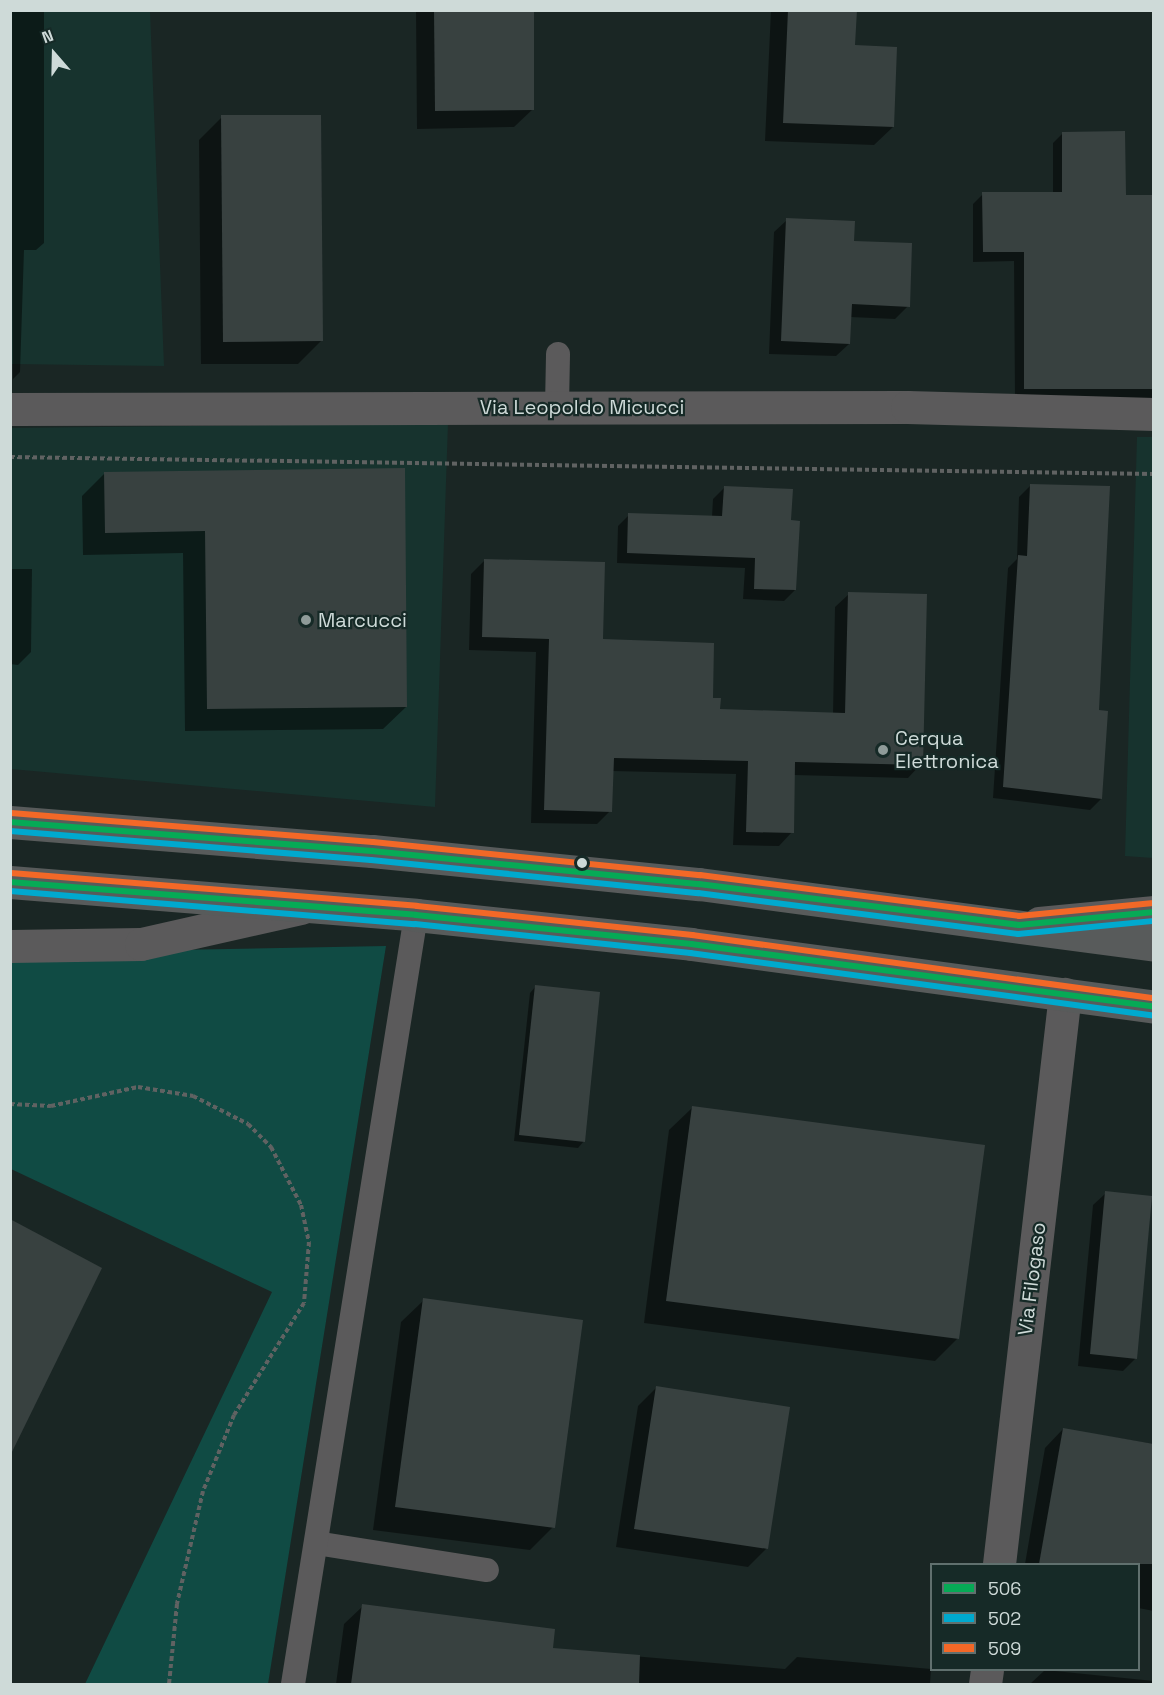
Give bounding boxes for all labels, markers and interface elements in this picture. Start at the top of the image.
north arrow [24,24,84,84]
text: N [39,25,56,48]
street label: Via Leopoldo Micucci [480,395,684,419]
place label: Marcucci [318,608,407,632]
marker: Marcucci [299,613,313,627]
place label: Cerqua Elettronica [895,726,999,773]
marker: Cerqua Elettronica [876,743,890,757]
unlabelled marker [576,857,588,869]
street label: Via Filogaso [1013,1221,1051,1337]
legend [930,1563,1140,1671]
text: 506 [988,1577,1021,1600]
text: 502 [988,1607,1021,1630]
text: 509 [988,1637,1021,1660]

